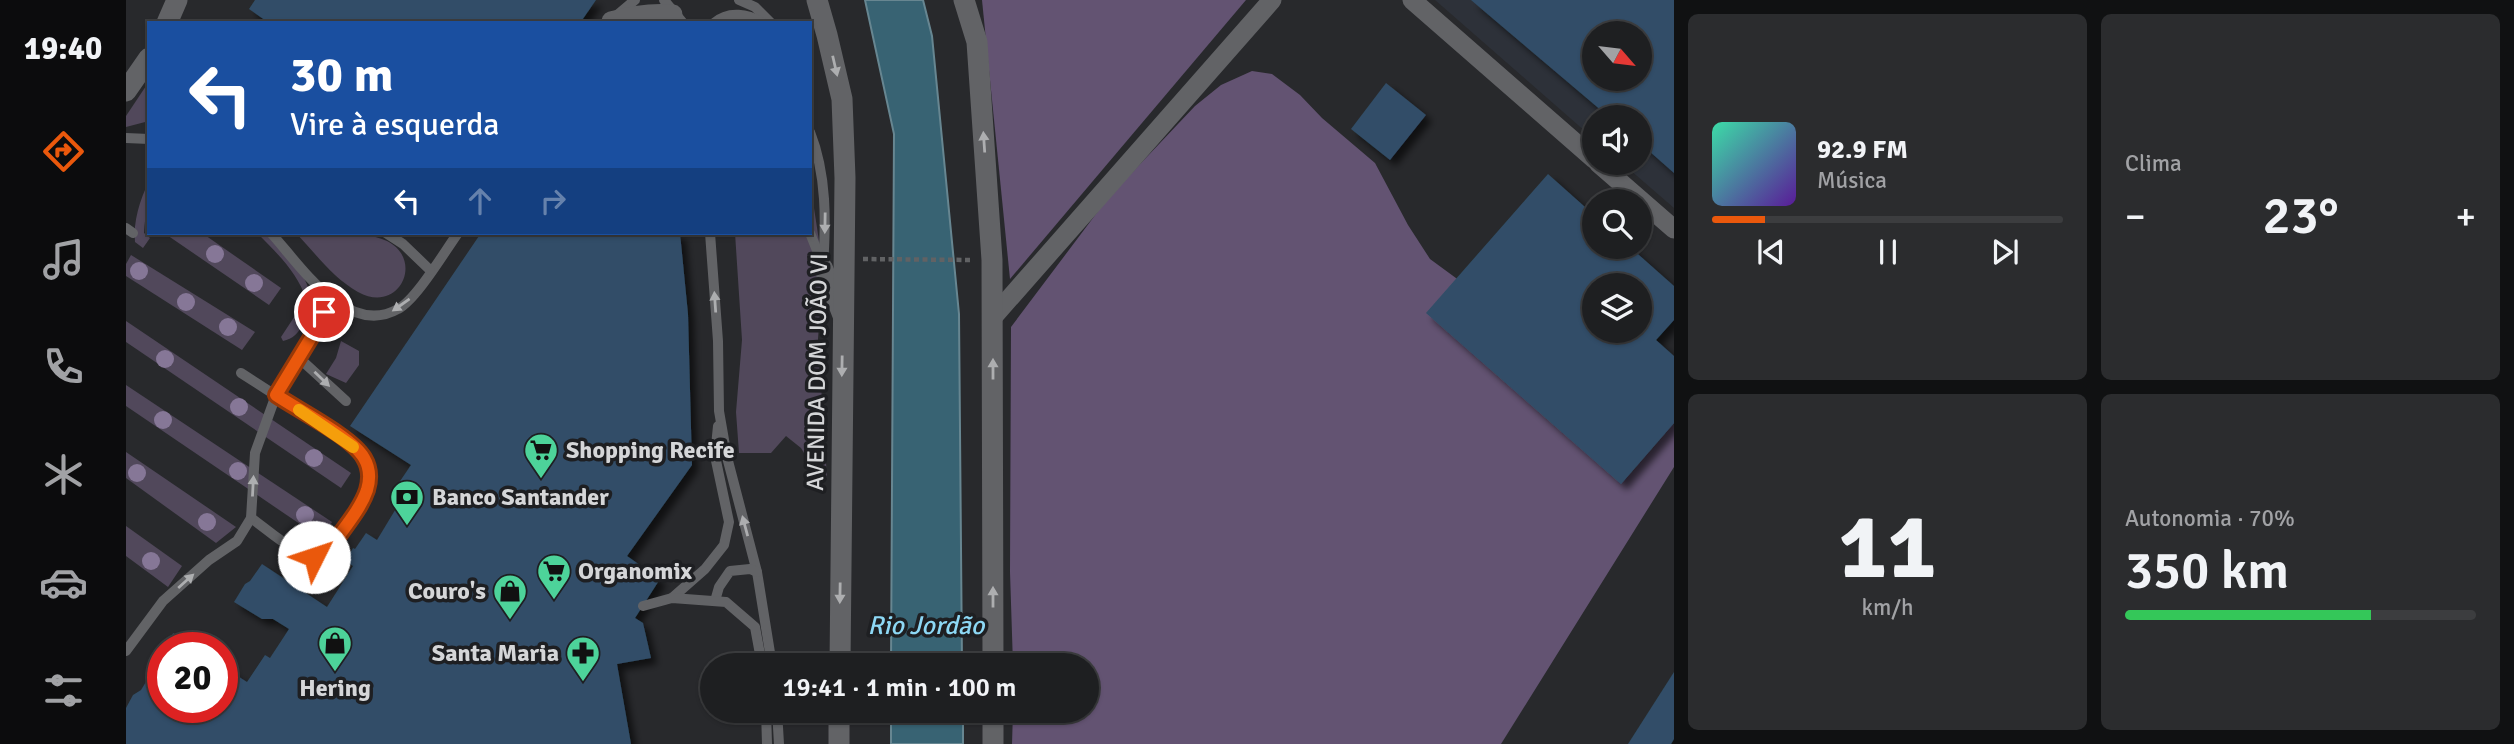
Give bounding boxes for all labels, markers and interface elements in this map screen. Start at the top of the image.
north arrow [1582,21,1652,91]
map controls [1582,21,1652,343]
text: 19:40 [24,29,102,68]
text: 30 m [290,45,393,105]
icon: left [175,49,266,140]
one-way arrow [829,55,840,77]
text: Vire à esquerda [290,105,500,144]
button: sound [1582,105,1652,175]
icon: directions [39,127,88,176]
one-way arrow [978,131,989,153]
text: 92.9 FM [1817,134,1908,166]
text: Clima [2125,149,2182,178]
text: Música [1817,166,1887,195]
icon: left [388,182,426,220]
icon: ahead [461,182,499,220]
icon: right [534,182,572,220]
text: 23° [2262,184,2339,248]
button: search [1582,189,1652,259]
text: − [2125,193,2146,240]
text: + [2455,193,2476,240]
one-way arrow [819,212,831,234]
icon: previous [1752,233,1790,271]
icon: pause [1869,233,1907,271]
icon: next [1986,233,2024,271]
icon: music [39,235,88,284]
street label: AVENIDA DOM JOÃO VI [800,253,834,491]
button: layers [1582,273,1652,343]
pin [294,282,354,342]
one-way arrow [709,290,720,312]
icon: arrive [305,293,343,331]
one-way arrow [392,298,410,312]
icon: phone [39,342,88,391]
one-way arrow [837,355,848,377]
one-way arrow [987,358,999,380]
one-way arrow [313,370,330,386]
supermarket icon: Shopping Recife [522,431,560,480]
place label: Shopping Recife [566,435,735,465]
icon: climate [39,450,88,499]
one-way arrow [248,474,259,496]
bank icon: Banco Santander [388,478,426,527]
place label: Banco Santander [432,482,609,512]
text: 11 [1838,491,1937,604]
text: Autonomia · 70% [2125,504,2295,533]
one-way arrow [739,515,750,537]
position arrow [277,520,351,594]
text: 350 km [2125,539,2289,603]
supermarket icon: Organomix [535,552,573,601]
place label: Organomix [578,556,693,586]
icon: car [39,558,88,607]
shop icon: Couro's [491,572,529,621]
one-way arrow [178,574,195,589]
place label: Couro's [408,576,486,606]
one-way arrow [834,583,846,605]
one-way arrow [987,586,999,608]
text: km/h [1861,593,1914,622]
water label: Rio Jordão [868,610,986,642]
shop icon: Hering [316,624,354,673]
speed limit sign: 20 [147,632,238,723]
pharmacy icon: Santa Maria [564,634,602,683]
place label: Santa Maria [432,638,559,668]
icon: filters [39,666,88,715]
text: 19:41 · 1 min · 100 m [783,672,1016,704]
place label: Hering [299,673,371,703]

